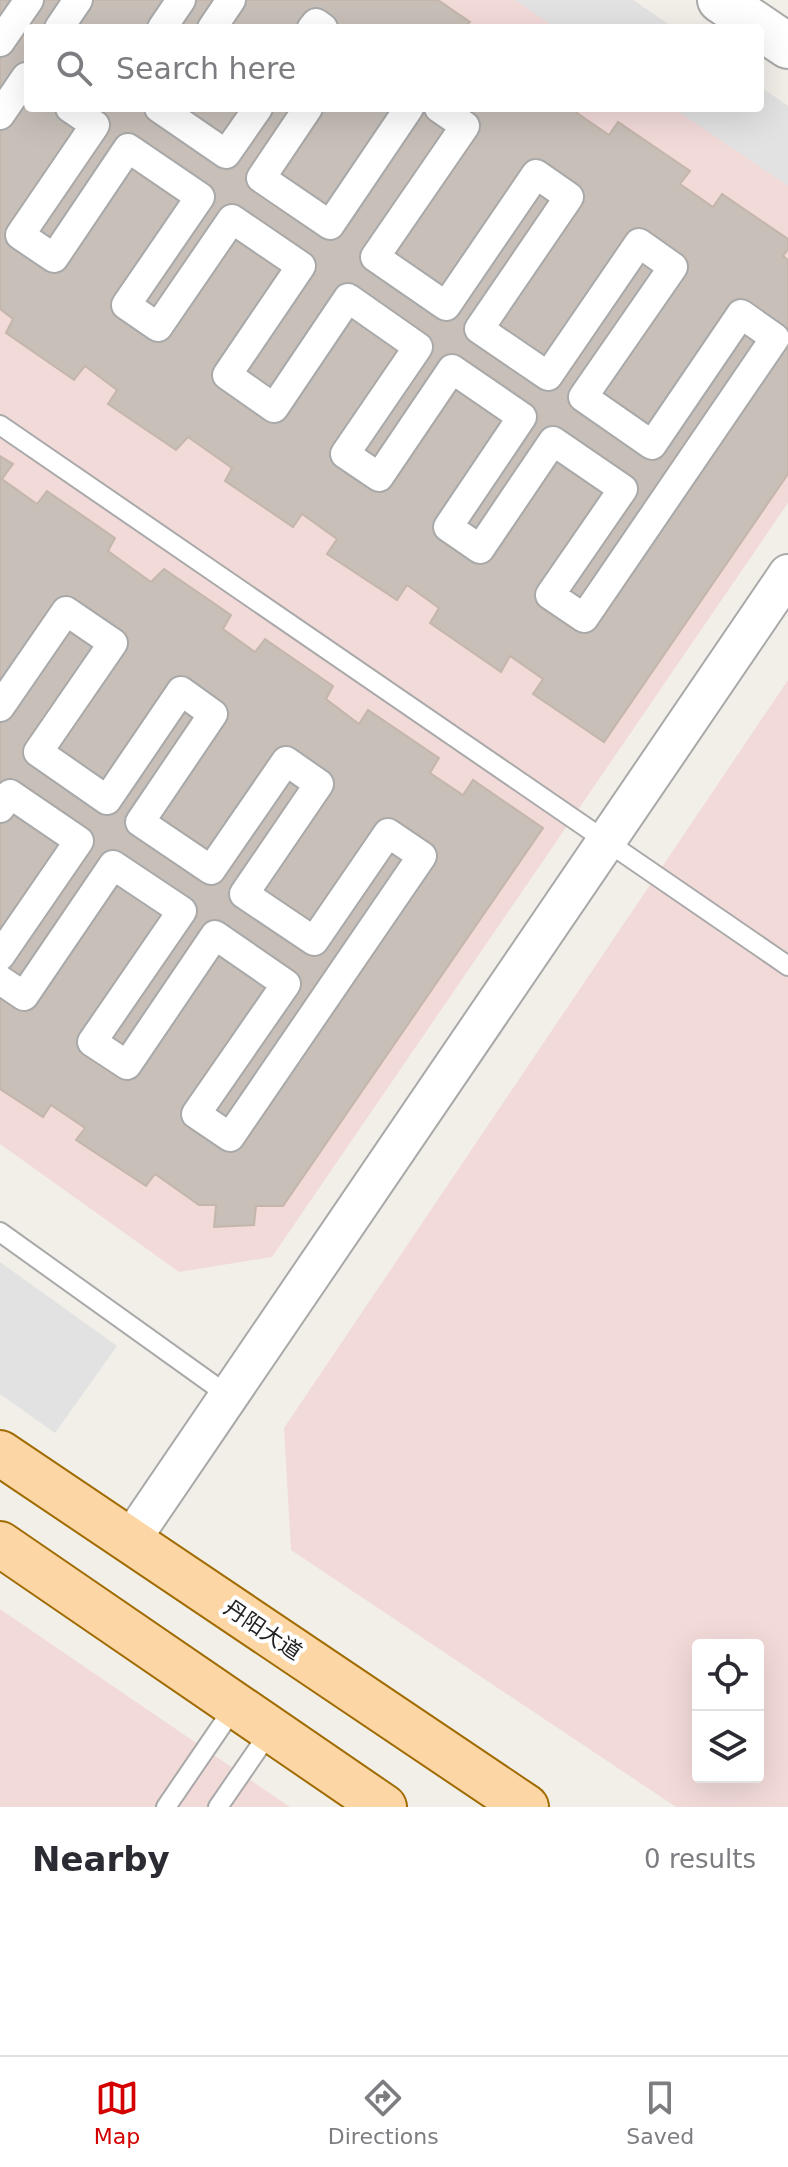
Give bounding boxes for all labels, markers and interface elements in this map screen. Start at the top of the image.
search box [24,24,764,112]
icon: search [52,46,96,90]
text: Search here [116,51,296,86]
street label: 丹阳大道 [220,1595,306,1665]
map controls [692,1639,764,1783]
button: locate [692,1639,764,1711]
button: layers [692,1711,764,1783]
text: Nearby [32,1839,170,1879]
text: 0 results [644,1844,756,1874]
tab: Map [94,2076,140,2149]
tab: Directions [328,2076,439,2149]
tab: Saved [626,2076,694,2149]

